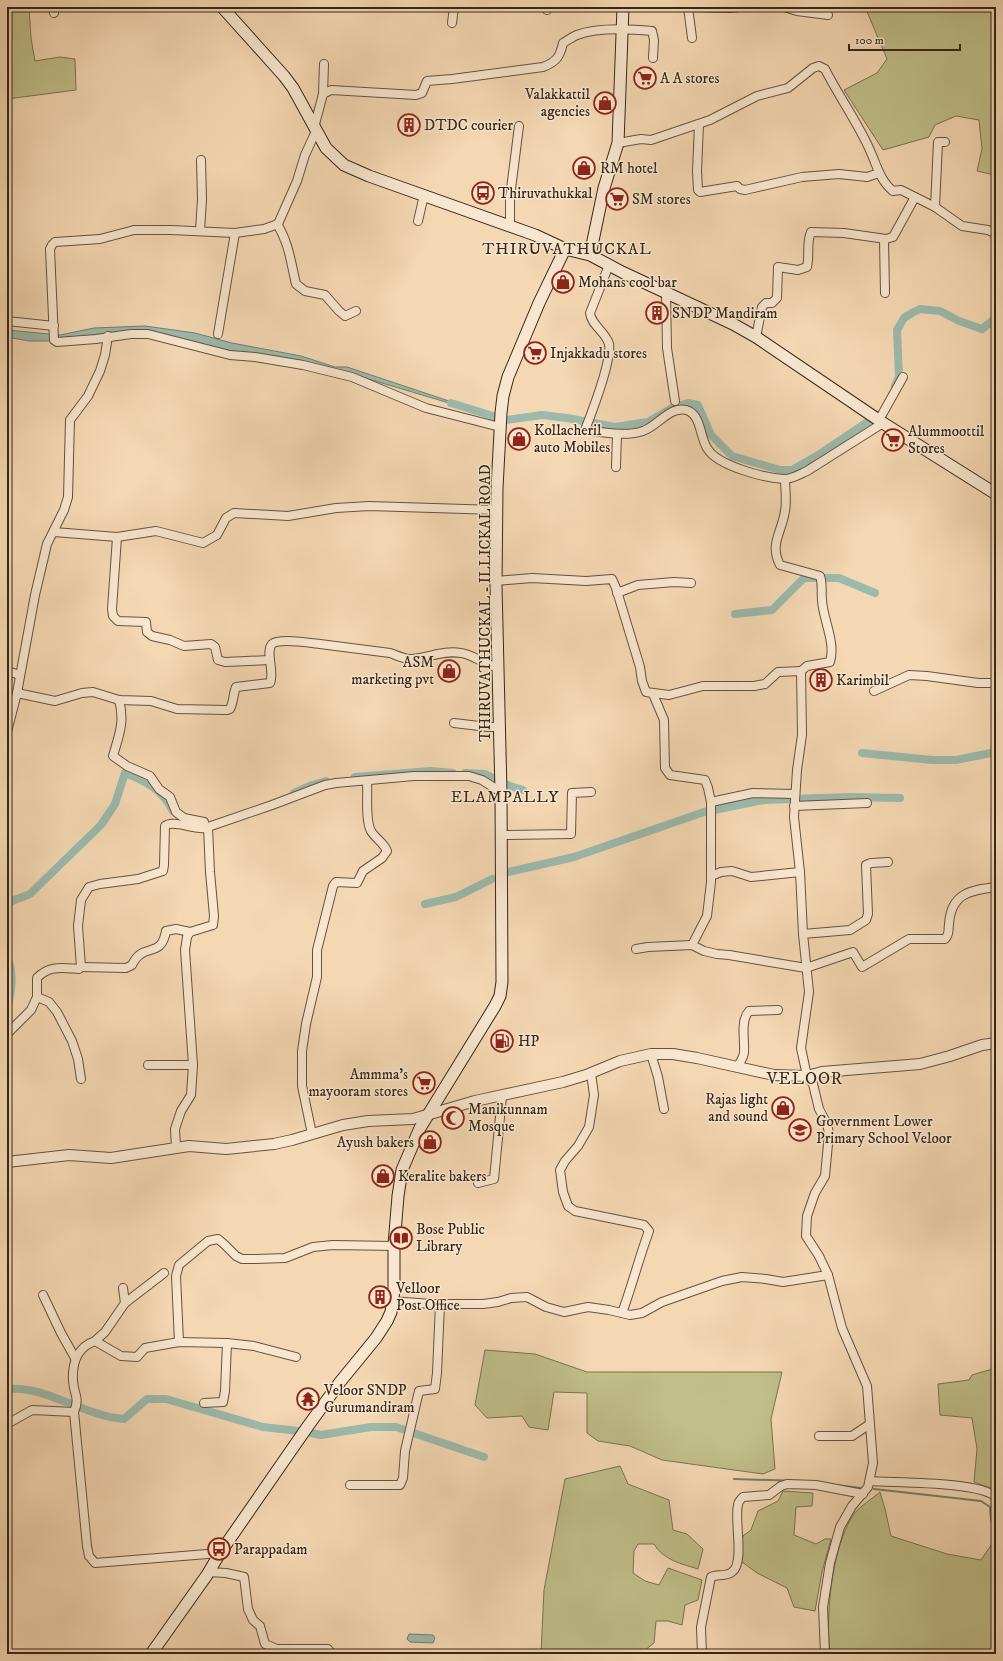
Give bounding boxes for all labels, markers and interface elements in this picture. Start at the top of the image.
scale bar [849,26,960,52]
text: 100 m [855,33,884,48]
supermarket icon: A A stores [632,65,658,91]
place label: A A stores [660,69,719,88]
place label: Valakkattil agencies [524,85,590,121]
shop icon: Valakkattil agencies [592,90,618,116]
building icon: DTDC courier [396,112,422,138]
place label: DTDC courier [424,116,514,135]
shop icon: RM hotel [571,155,597,181]
place label: RM hotel [600,159,658,178]
bus stop icon: Thiruvathukkal [470,180,496,206]
place label: Thiruvathukkal [498,184,593,203]
supermarket icon: SM stores [604,186,630,212]
place label: SM stores [632,190,691,209]
district label: THIRUVATHUCKAL [482,239,652,259]
shop icon: Mohans cool bar [550,269,576,295]
place label: Mohans cool bar [578,273,677,292]
building icon: SNDP Mandiram [644,300,670,326]
place label: SNDP Mandiram [672,304,778,323]
supermarket icon: Injakkadu stores [522,340,548,366]
place label: Injakkadu stores [550,344,647,363]
place label: Kollacheril auto Mobiles [534,421,610,457]
place label: Alummoottil Stores [908,422,985,458]
shop icon: Kollacheril auto Mobiles [506,426,532,452]
supermarket icon: Alummoottil Stores [880,427,906,453]
street label: THIRUVATHUCKAL - ILLICKAL ROAD [476,464,495,742]
place label: ASM marketing pvt [351,653,434,689]
shop icon: ASM marketing pvt [436,658,462,684]
building icon: Karimbil [808,667,834,693]
place label: Karimbil [836,671,889,690]
district label: ELAMPALLY [451,787,559,807]
fuel station icon: HP [489,1028,515,1054]
place label: HP [518,1032,540,1051]
place label: Ammma's mayooram stores [309,1065,408,1101]
district label: VELOOR [766,1068,843,1090]
supermarket icon: Ammma's mayooram stores [411,1070,437,1096]
place label: Rajas light and sound [705,1090,769,1126]
shop icon: Rajas light and sound [770,1095,796,1121]
place label: Manikunnam Mosque [468,1100,548,1136]
mosque icon: Manikunnam Mosque [440,1105,466,1131]
place label: Government Lower Primary School Veloor [816,1112,952,1148]
school or university icon: Government Lower Primary School Veloor [787,1117,813,1143]
shop icon: Ayush bakers [417,1129,443,1155]
place label: Ayush bakers [337,1133,414,1152]
shop icon: Keralite bakers [370,1163,396,1189]
place label: Keralite bakers [398,1167,487,1186]
place label: Bose Public Library [416,1220,486,1256]
library icon: Bose Public Library [388,1225,414,1251]
place label: Velloor Post Office [395,1279,460,1315]
building icon: Velloor Post Office [367,1284,393,1310]
place label: Veloor SNDP Gurumandiram [323,1381,415,1417]
temple icon: Veloor SNDP Gurumandiram [295,1386,321,1412]
bus stop icon: Parappadam [206,1536,232,1562]
place label: Parappadam [234,1540,308,1559]

